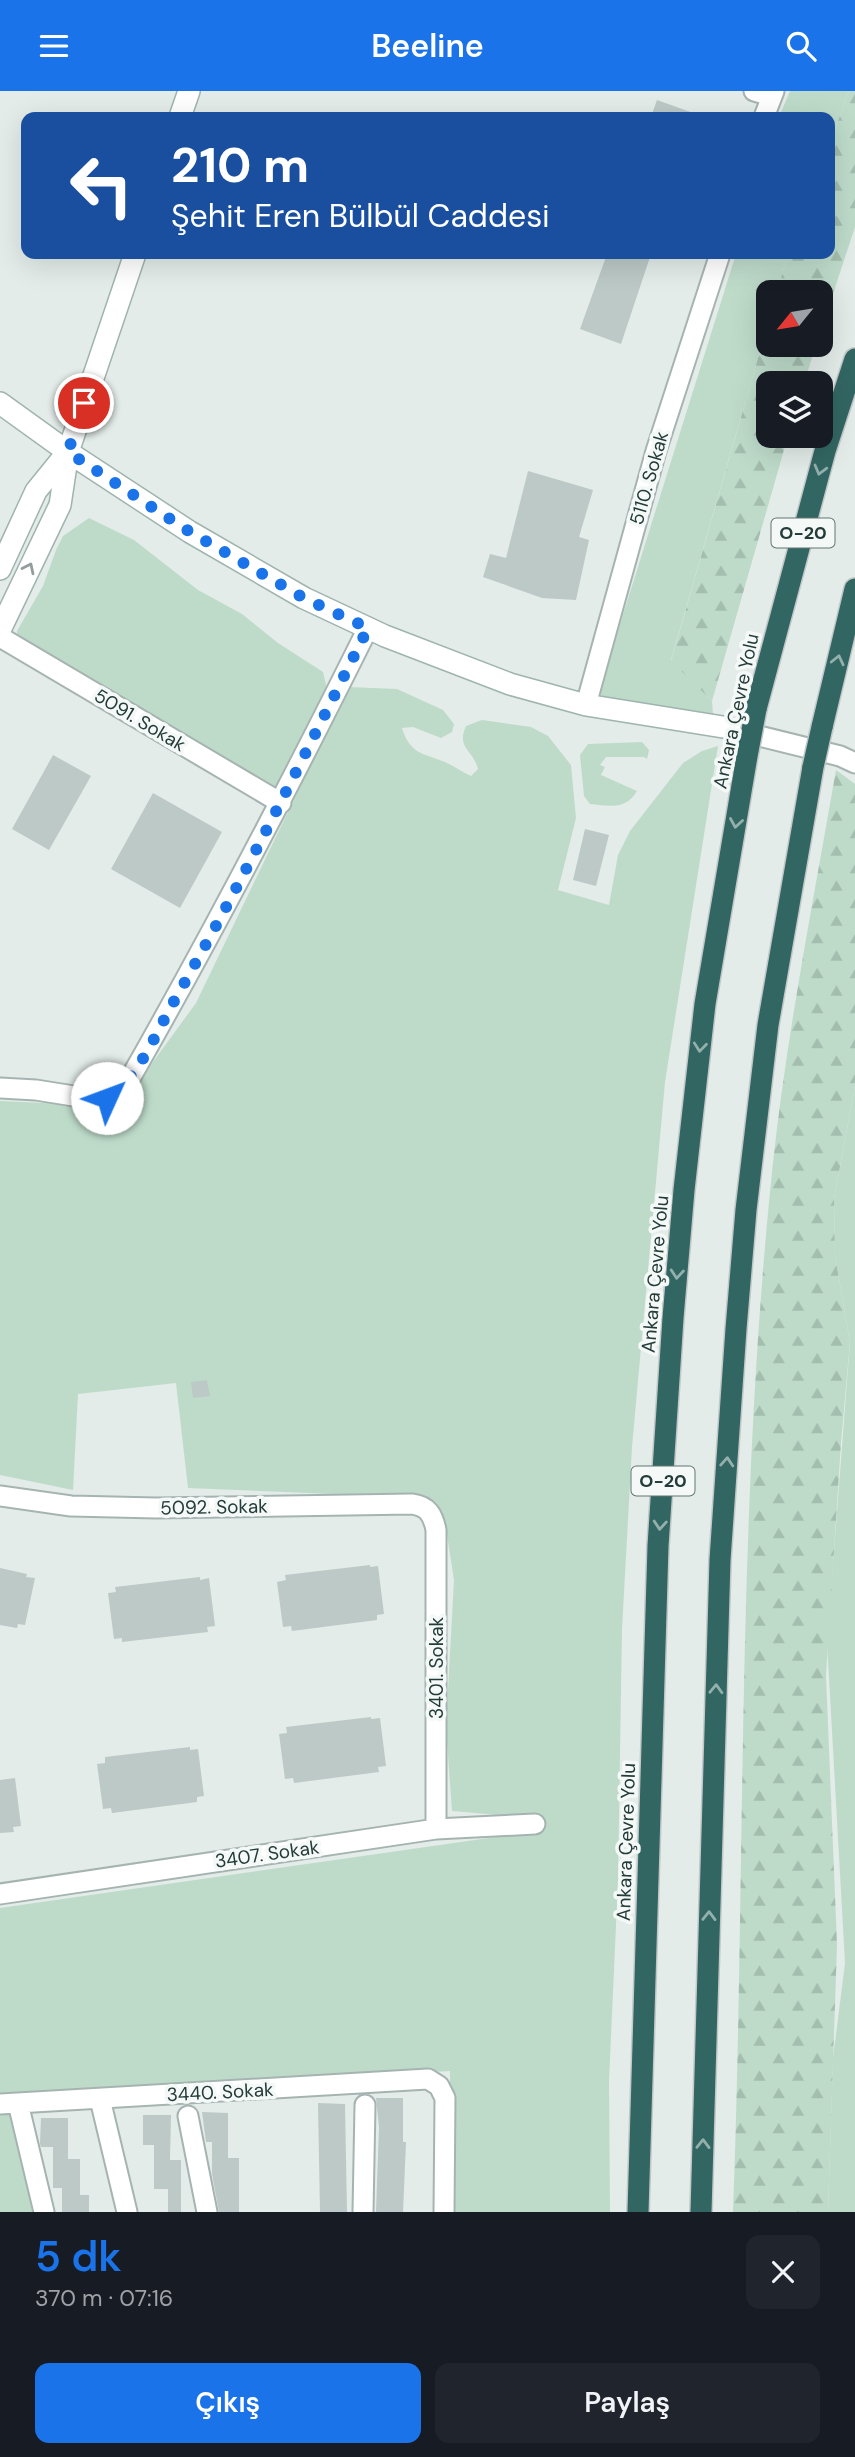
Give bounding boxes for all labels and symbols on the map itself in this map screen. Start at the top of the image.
north arrow [756,280,833,357]
pin [54,373,114,433]
street label: 5110. Sokak [624,428,674,528]
one-way arrow [814,464,828,476]
road number: O-20 [772,519,834,548]
one-way arrow [21,563,35,575]
street label: Ankara Çevre Yolu [707,631,765,791]
one-way arrow [830,655,844,667]
street label: 5091. Sokak [90,683,191,757]
one-way arrow [729,817,744,829]
one-way arrow [693,1042,708,1053]
position arrow [70,1061,144,1135]
street label: Ankara Çevre Yolu [636,1194,674,1354]
one-way arrow [670,1269,685,1280]
one-way arrow [719,1456,734,1467]
road number: O-20 [632,1467,694,1496]
street label: 5092. Sokak [160,1494,268,1520]
one-way arrow [653,1520,668,1531]
street label: 3401. Sokak [424,1616,449,1719]
one-way arrow [708,1683,723,1694]
street label: Ankara Çevre Yolu [611,1763,641,1921]
street label: 3407. Sokak [213,1834,321,1874]
one-way arrow [701,1911,717,1921]
street label: 3440. Sokak [166,2077,275,2107]
one-way arrow [696,2138,711,2149]

